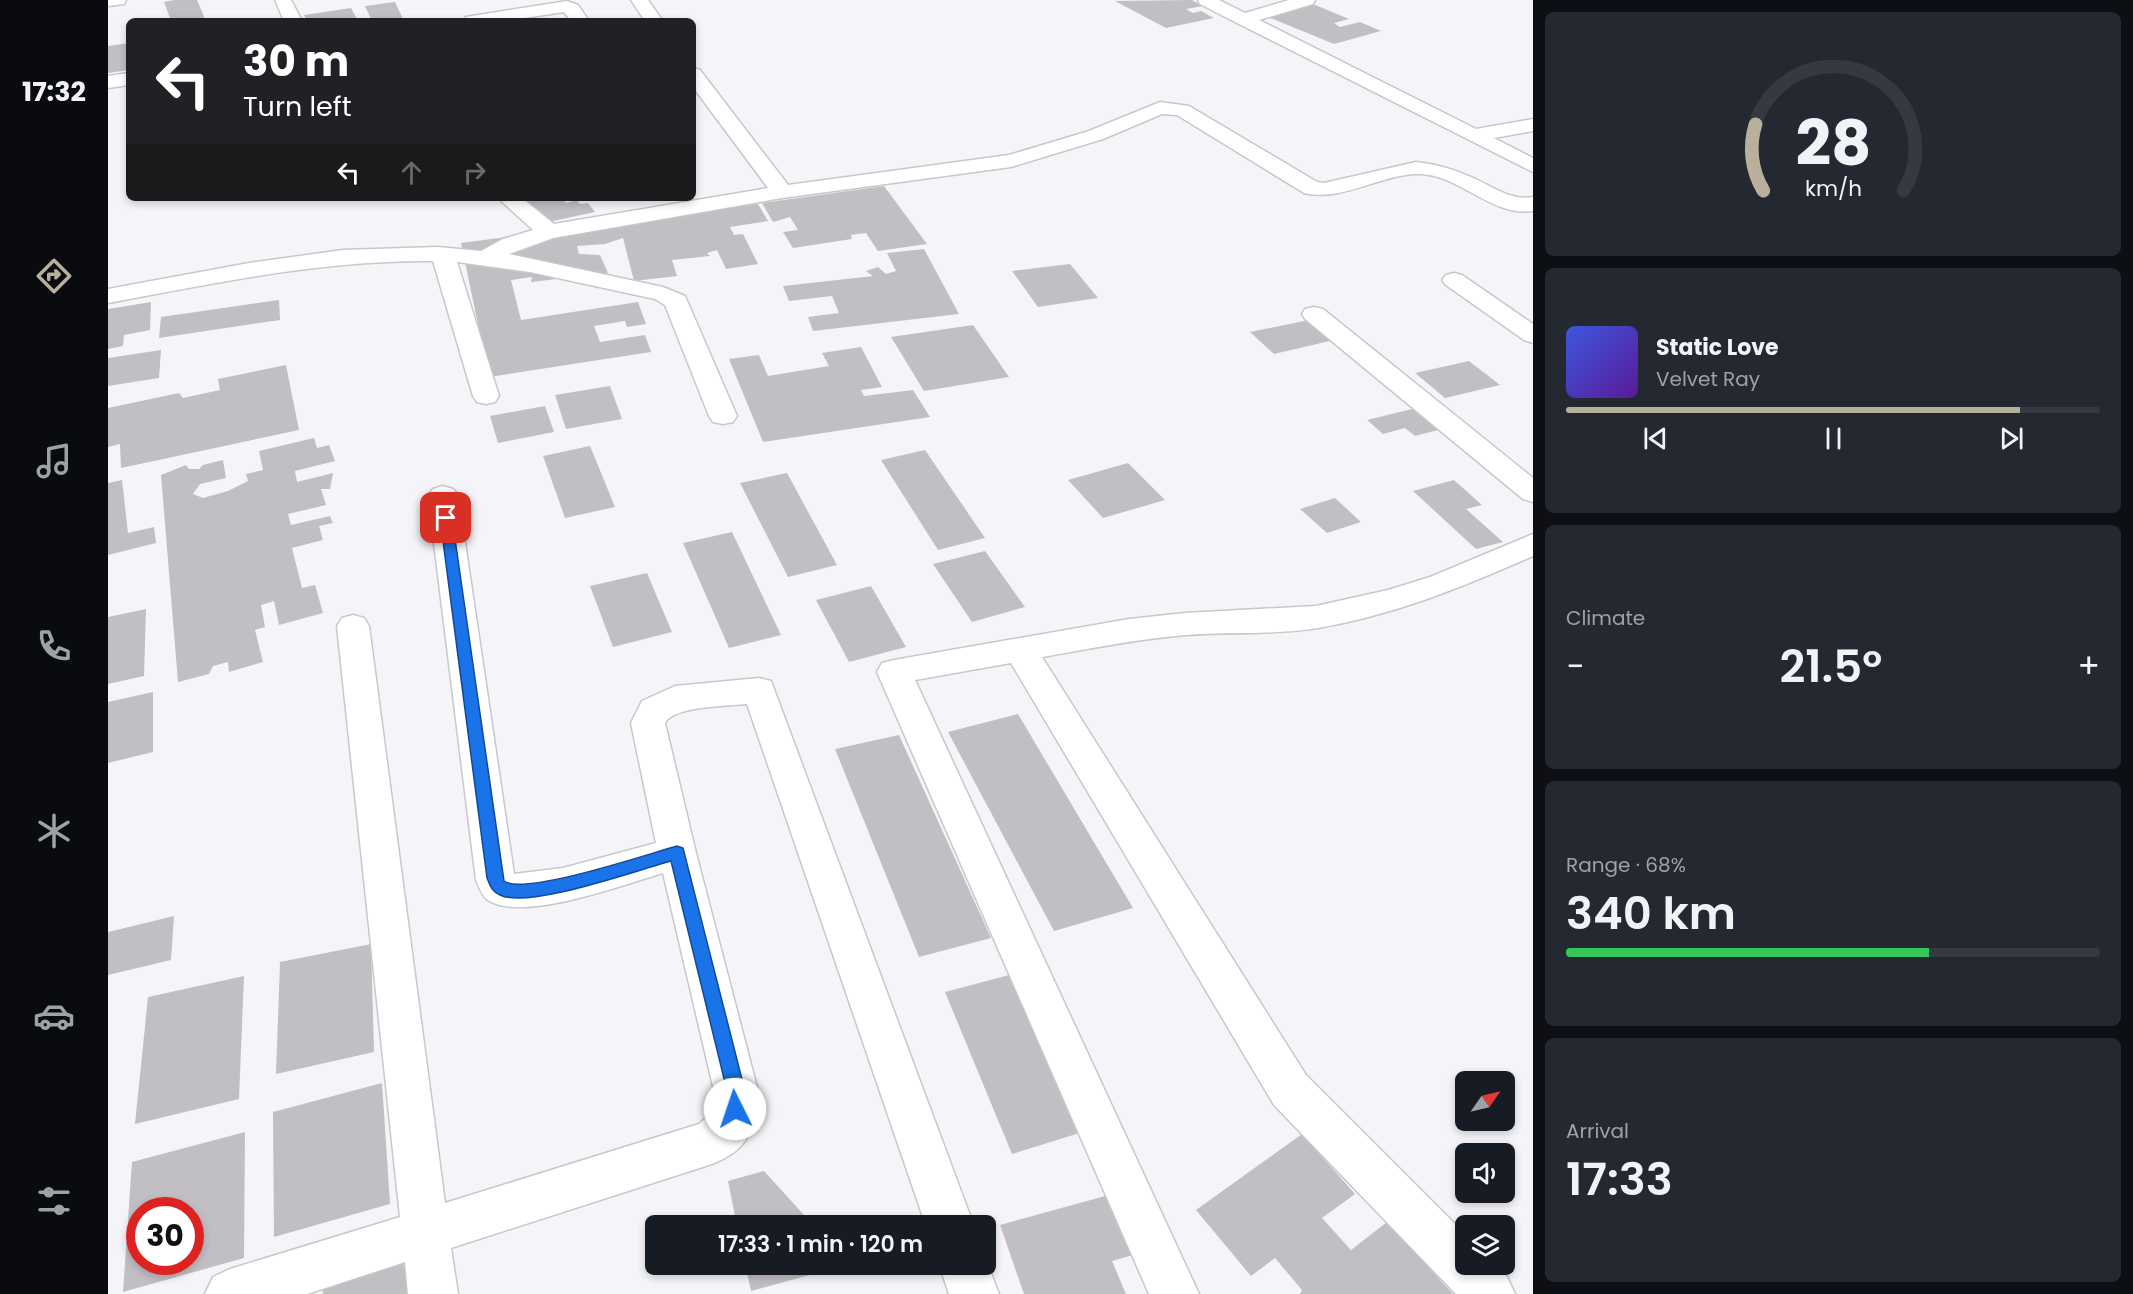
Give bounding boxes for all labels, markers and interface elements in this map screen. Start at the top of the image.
text: 30 m [243,32,349,91]
icon: left [144,42,222,120]
text: 17:32 [22,73,86,110]
text: Turn left [243,88,352,125]
text: 28 [1795,99,1871,187]
icon: left [332,156,365,189]
icon: ahead [395,156,428,189]
icon: right [458,156,491,189]
text: km/h [1804,174,1862,205]
icon: directions [33,255,75,297]
text: Static Love [1656,332,1779,363]
text: Velvet Ray [1656,365,1760,393]
icon: previous [1639,422,1672,455]
icon: pause [1817,422,1850,455]
icon: next [1995,422,2028,455]
icon: music [33,440,75,482]
pin [420,492,471,543]
icon: arrive [429,501,462,534]
text: Climate [1566,604,1645,632]
icon: phone [33,625,75,667]
text: 21.5° [1779,635,1882,698]
text: − [1566,643,1584,690]
text: + [2077,643,2100,690]
icon: climate [33,810,75,852]
text: Range · 68% [1566,851,1686,879]
text: 340 km [1566,882,1736,945]
icon: car [33,995,75,1037]
north arrow [1455,1071,1515,1131]
map controls [1455,1071,1515,1275]
position arrow [703,1077,767,1141]
text: Arrival [1566,1117,1629,1145]
button: sound [1455,1143,1515,1203]
text: 17:33 [1566,1148,1673,1211]
icon: filters [33,1180,75,1222]
speed limit sign: 30 [126,1197,204,1275]
button: layers [1455,1215,1515,1275]
text: 17:33 · 1 min · 120 m [718,1229,923,1260]

